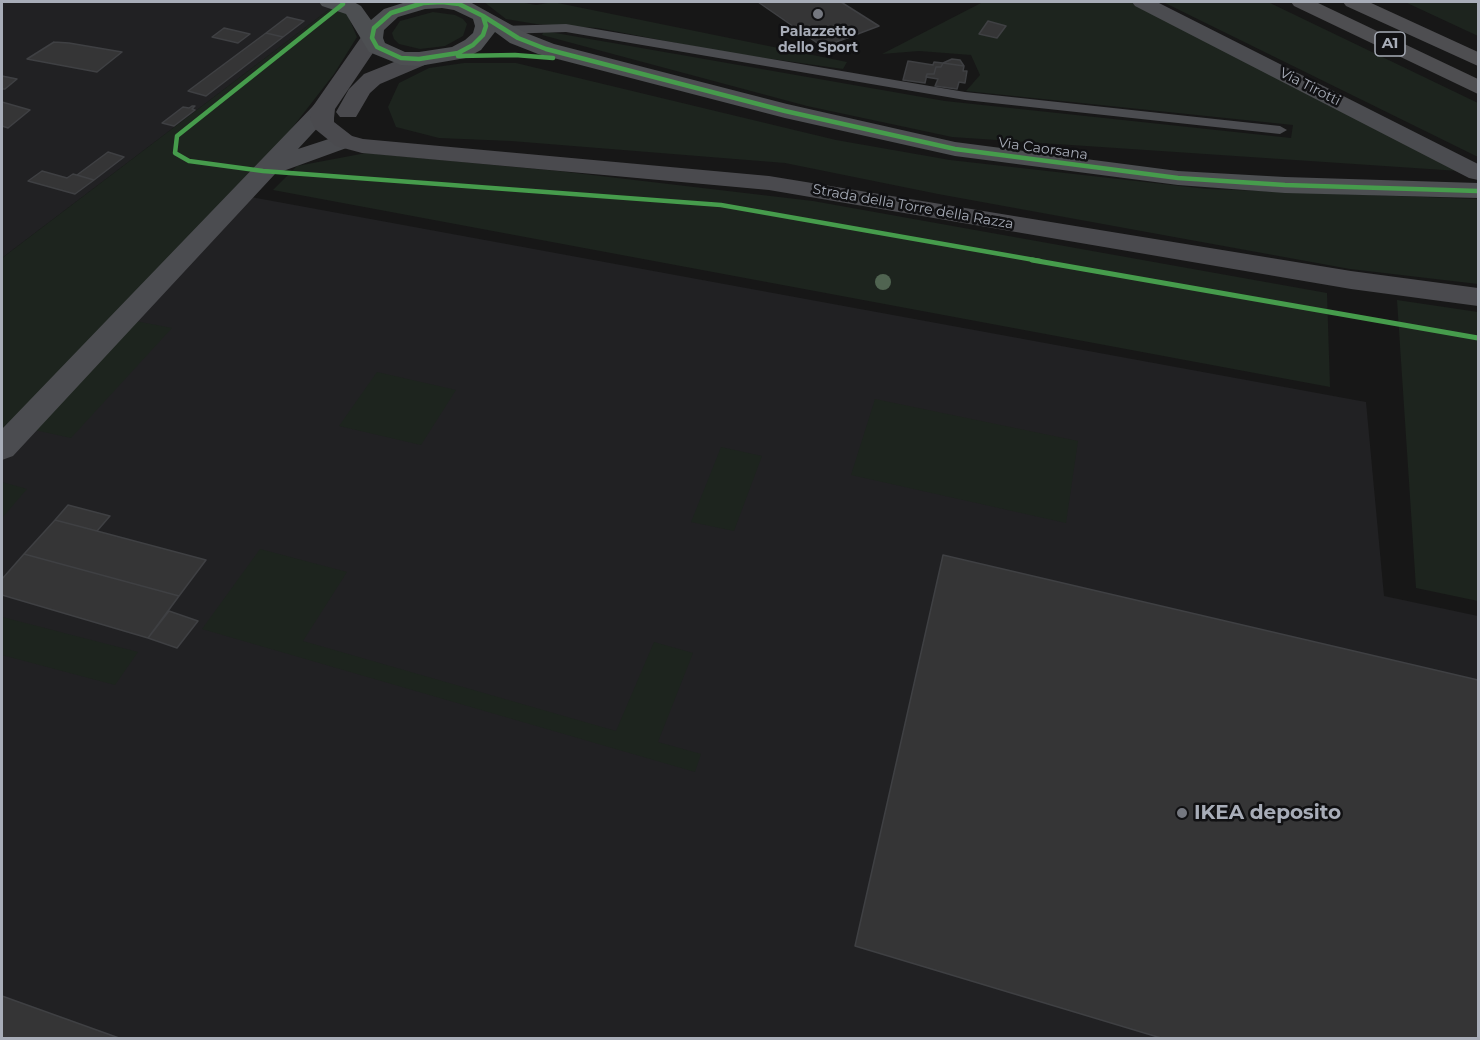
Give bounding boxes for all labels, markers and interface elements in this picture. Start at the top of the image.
marker: Palazzetto dello Sport [811,7,825,21]
place label: Palazzetto dello Sport [778,24,858,56]
road number: A1 [1375,32,1405,56]
street label: Via Tirotti [1277,64,1343,110]
street label: Via Caorsana [997,134,1089,164]
street label: Strada della Torre della Razza [811,181,1015,233]
place label: IKEA deposito [1194,801,1341,825]
marker: IKEA deposito [1175,806,1189,820]

